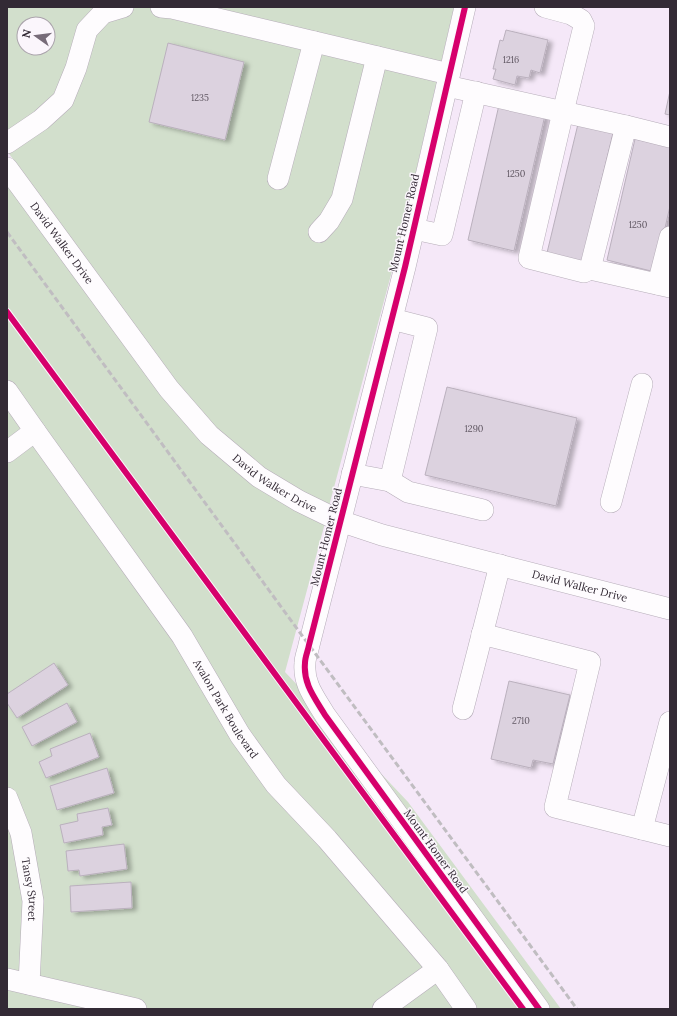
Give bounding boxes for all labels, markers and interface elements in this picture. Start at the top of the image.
north arrow [16,16,56,56]
text: N [18,27,34,39]
house number: 1216 [503,54,519,65]
house number: 1235 [191,92,209,103]
house number: 1250 [507,168,526,179]
street label: Mount Homer Road [386,172,422,274]
street label: David Walker Drive [27,199,97,287]
house number: 1250 [629,219,648,230]
house number: 1290 [465,423,484,434]
street label: David Walker Drive [230,451,319,516]
street label: Mount Homer Road [307,486,345,587]
street label: David Walker Drive [531,567,629,605]
street label: Avalon Park Boulevard [190,656,262,761]
house number: 2710 [512,715,530,726]
street label: Mount Homer Road [401,806,471,896]
street label: Tansy Street [18,857,40,922]

